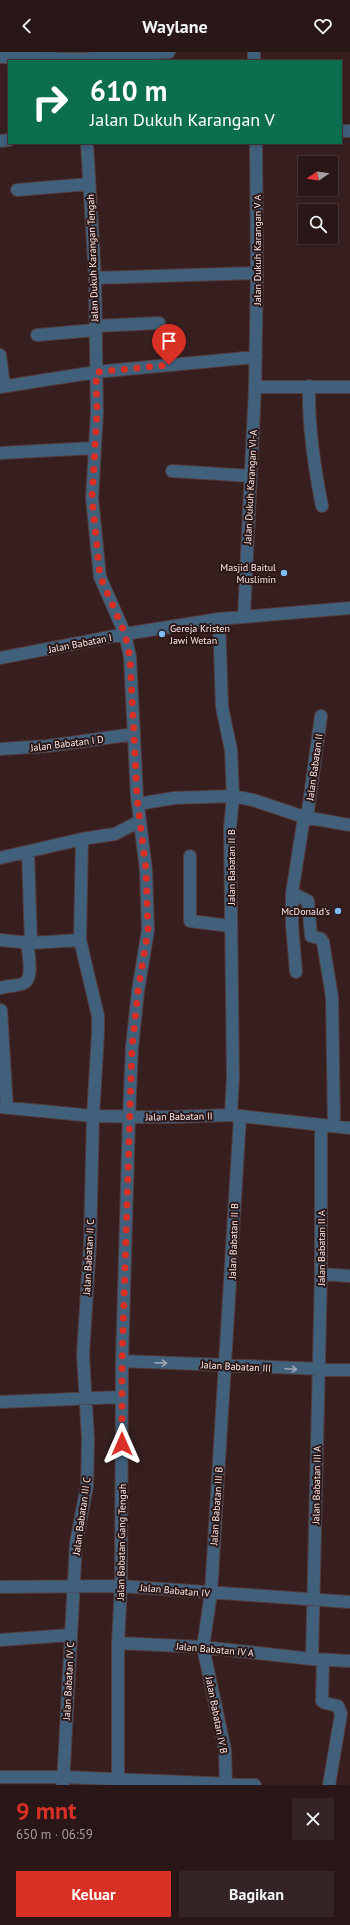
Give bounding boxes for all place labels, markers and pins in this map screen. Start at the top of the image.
pin [152,324,186,365]
place label: Masjid Baitul Muslimin [220,561,276,586]
marker: Masjid Baitul Muslimin [279,568,289,578]
place label: Gereja Kristen Jawi Wetan [169,622,230,647]
marker: Gereja Kristen Jawi Wetan [157,629,167,639]
place label: McDonald's [281,905,330,918]
marker: McDonald's [333,906,343,916]

